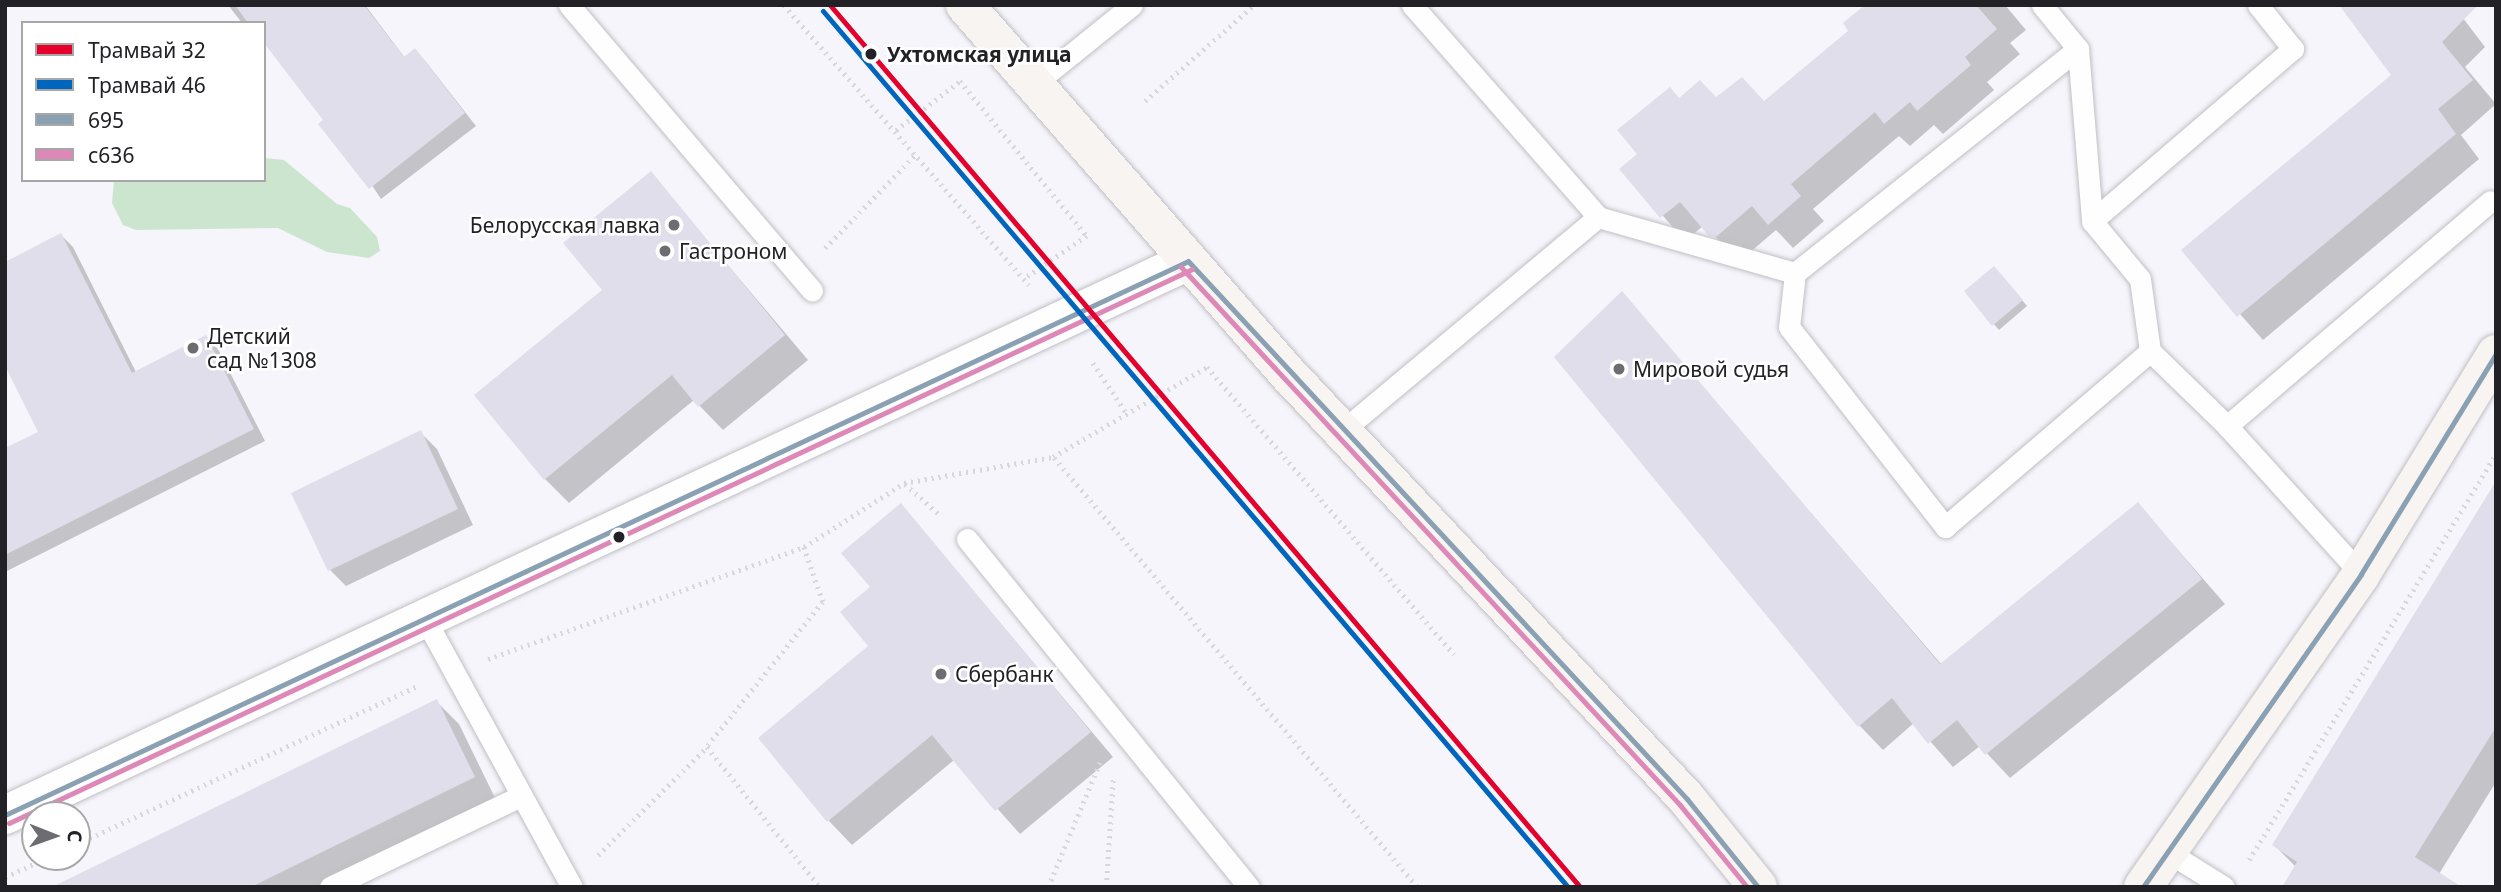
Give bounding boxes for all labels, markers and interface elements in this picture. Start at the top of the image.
legend [21,21,266,182]
text: Трамвай 32 [88,36,206,64]
place label: Ухтомская улица [887,41,1072,67]
marker: Ухтомская улица [861,44,881,64]
text: Трамвай 46 [88,71,206,99]
text: 695 [88,106,124,134]
text: с636 [88,141,134,169]
place label: Белорусская лавка [470,212,660,238]
marker: Белорусская лавка [666,217,682,233]
place label: Гастроном [679,238,787,264]
marker: Гастроном [657,243,673,259]
place label: Детский сад №1308 [207,323,317,373]
marker: Детский сад №1308 [185,340,201,356]
place label: Мировой судья [1633,356,1789,382]
marker: Мировой судья [1611,361,1627,377]
unlabelled marker [612,530,626,544]
place label: Сбербанк [955,661,1054,687]
marker: Сбербанк [933,666,949,682]
north arrow [21,801,91,871]
text: С [62,830,88,843]

